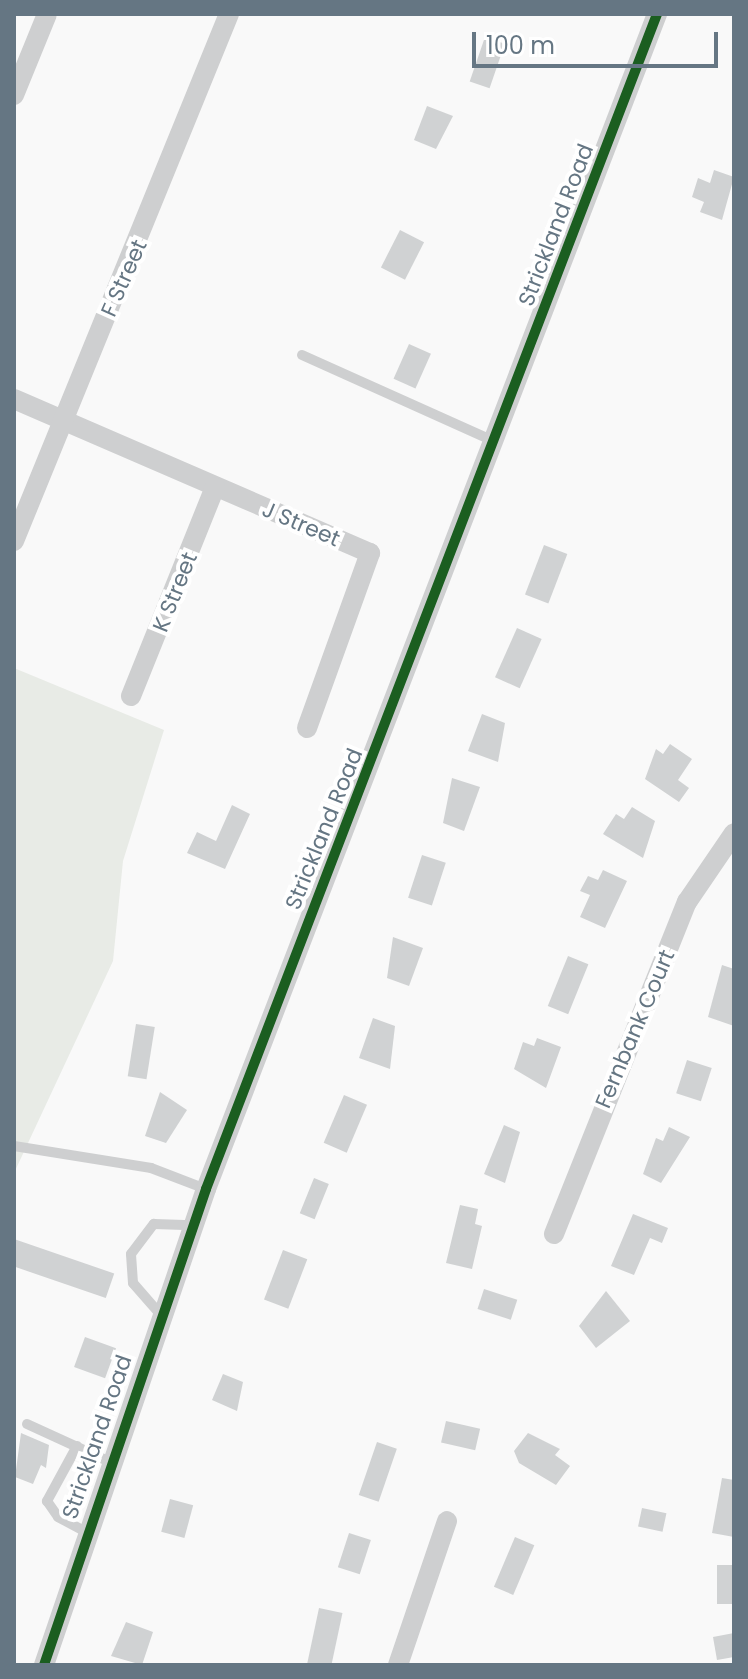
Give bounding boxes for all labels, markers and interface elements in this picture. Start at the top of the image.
scale bar [476,16,722,66]
text: 100 m [486,29,555,62]
street label: Strickland Road [513,140,599,310]
street label: F Street [95,235,153,321]
street label: J Street [258,496,344,552]
street label: K Street [147,548,203,636]
street label: Strickland Road [280,745,368,913]
street label: Fernbank Court [590,946,680,1112]
street label: Strickland Road [57,1352,137,1522]

